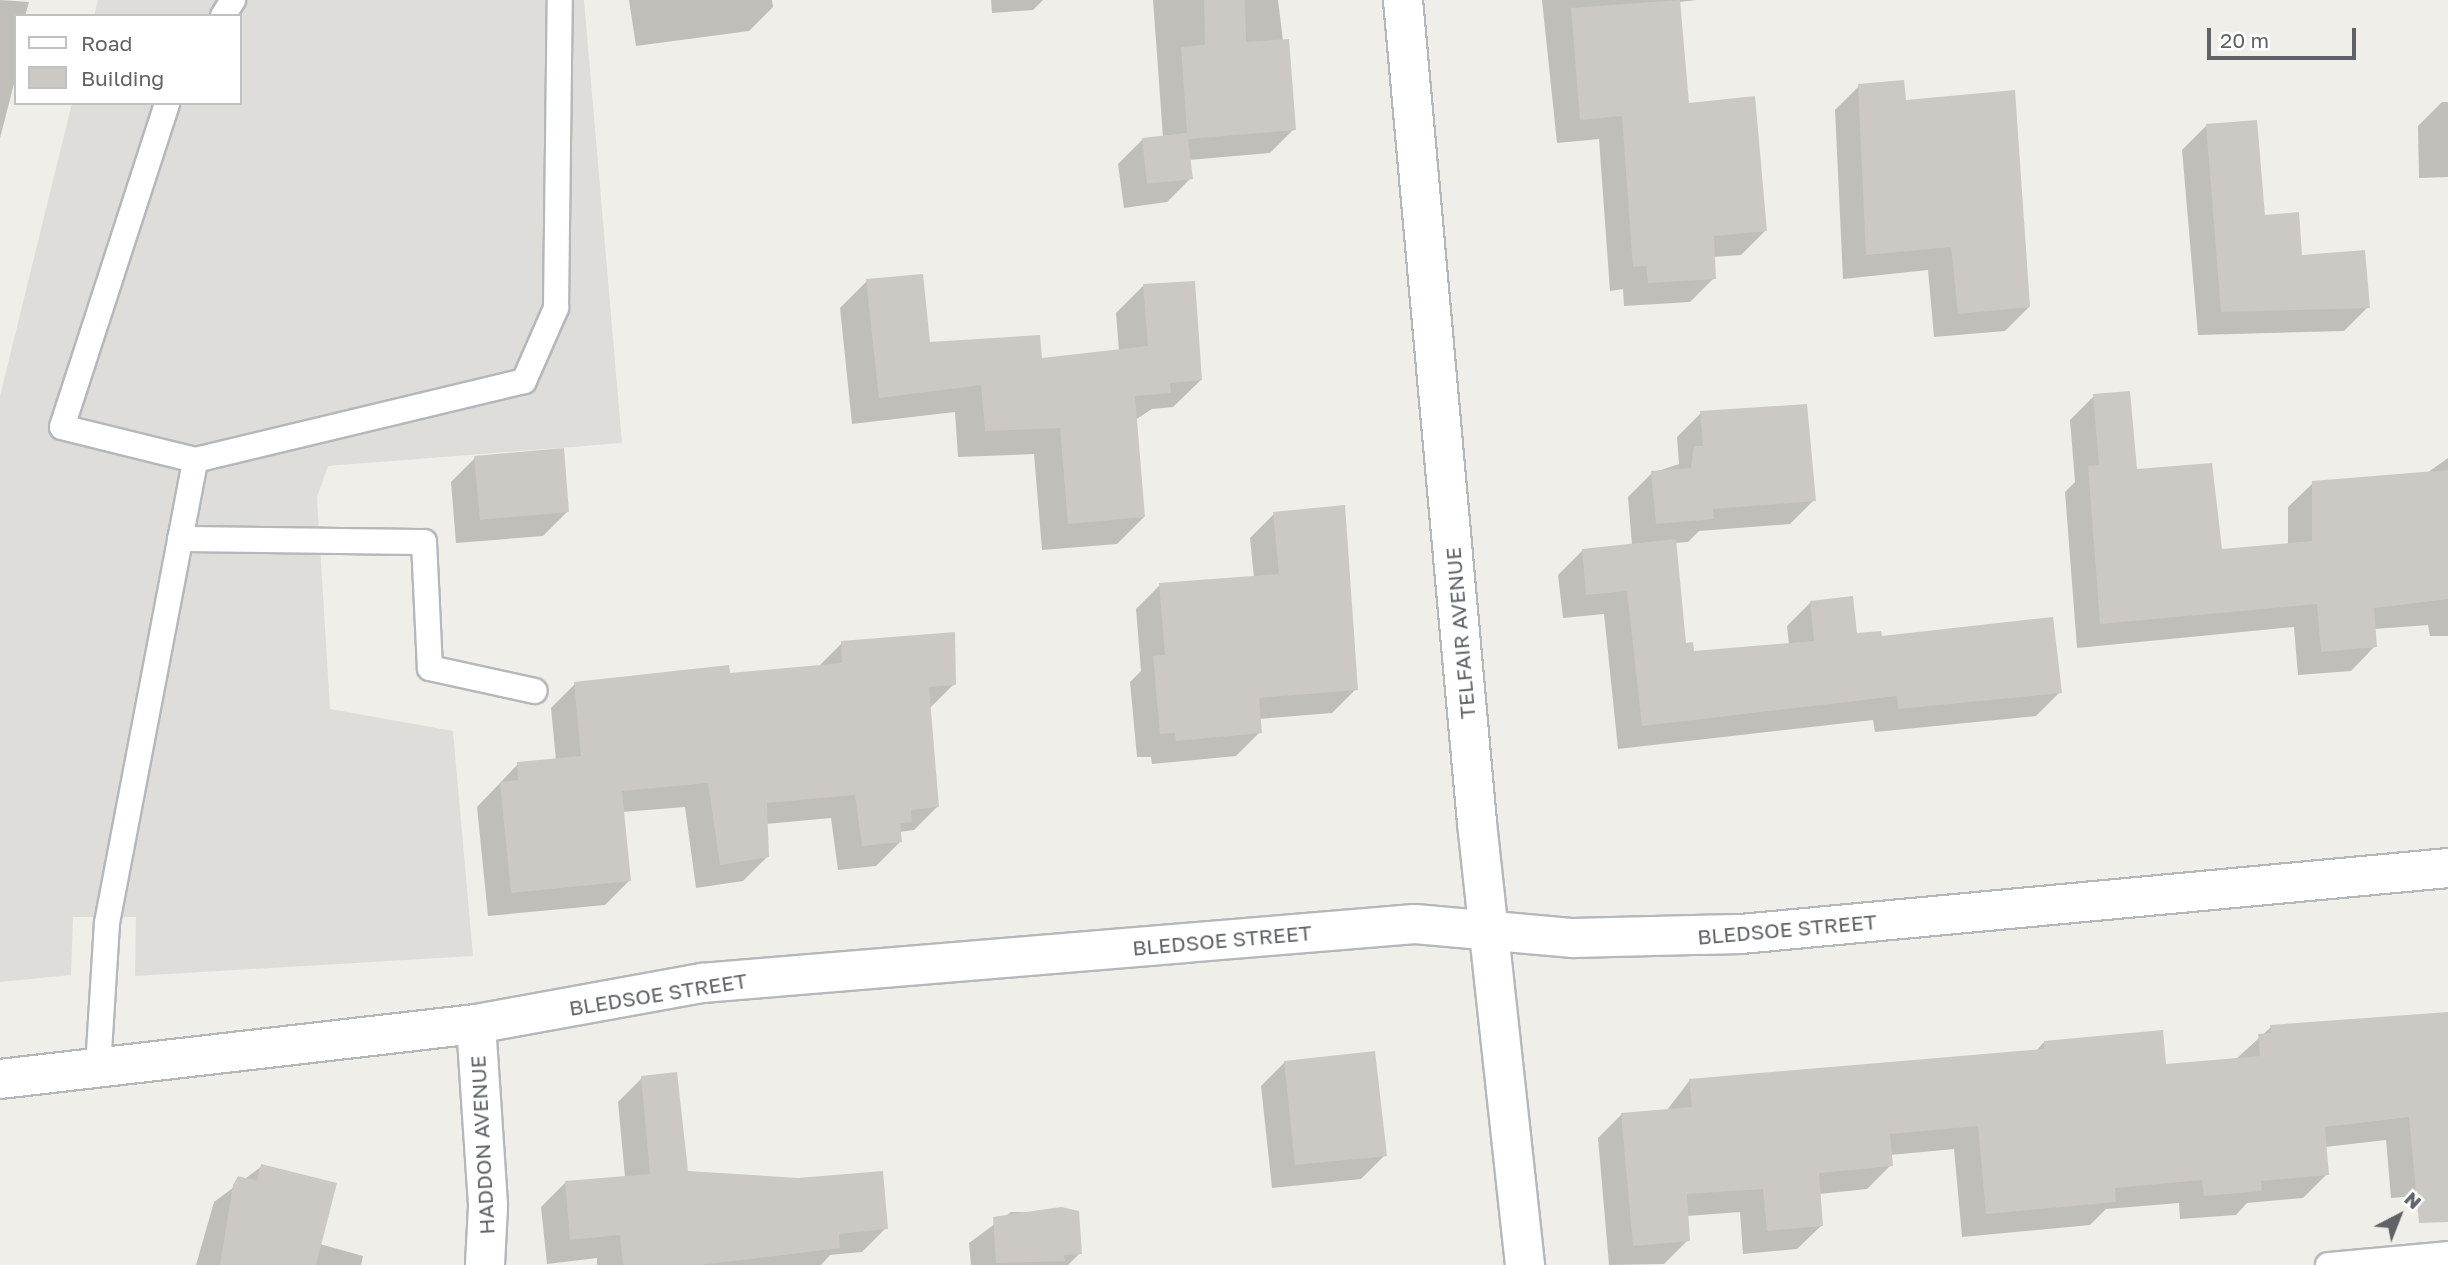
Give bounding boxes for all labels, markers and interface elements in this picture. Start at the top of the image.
legend [14,14,242,105]
scale bar [2210,14,2359,58]
text: 20 m [2220,27,2269,53]
text: Road [81,30,132,56]
text: Building [81,65,164,91]
street label: TELFAIR AVENUE [1440,546,1480,720]
street label: BLEDSOE STREET [1696,909,1878,949]
street label: BLEDSOE STREET [1131,920,1313,960]
street label: BLEDSOE STREET [567,967,749,1021]
street label: HADDON AVENUE [465,1055,499,1235]
north arrow [2364,1181,2434,1251]
text: N [2400,1187,2426,1213]

